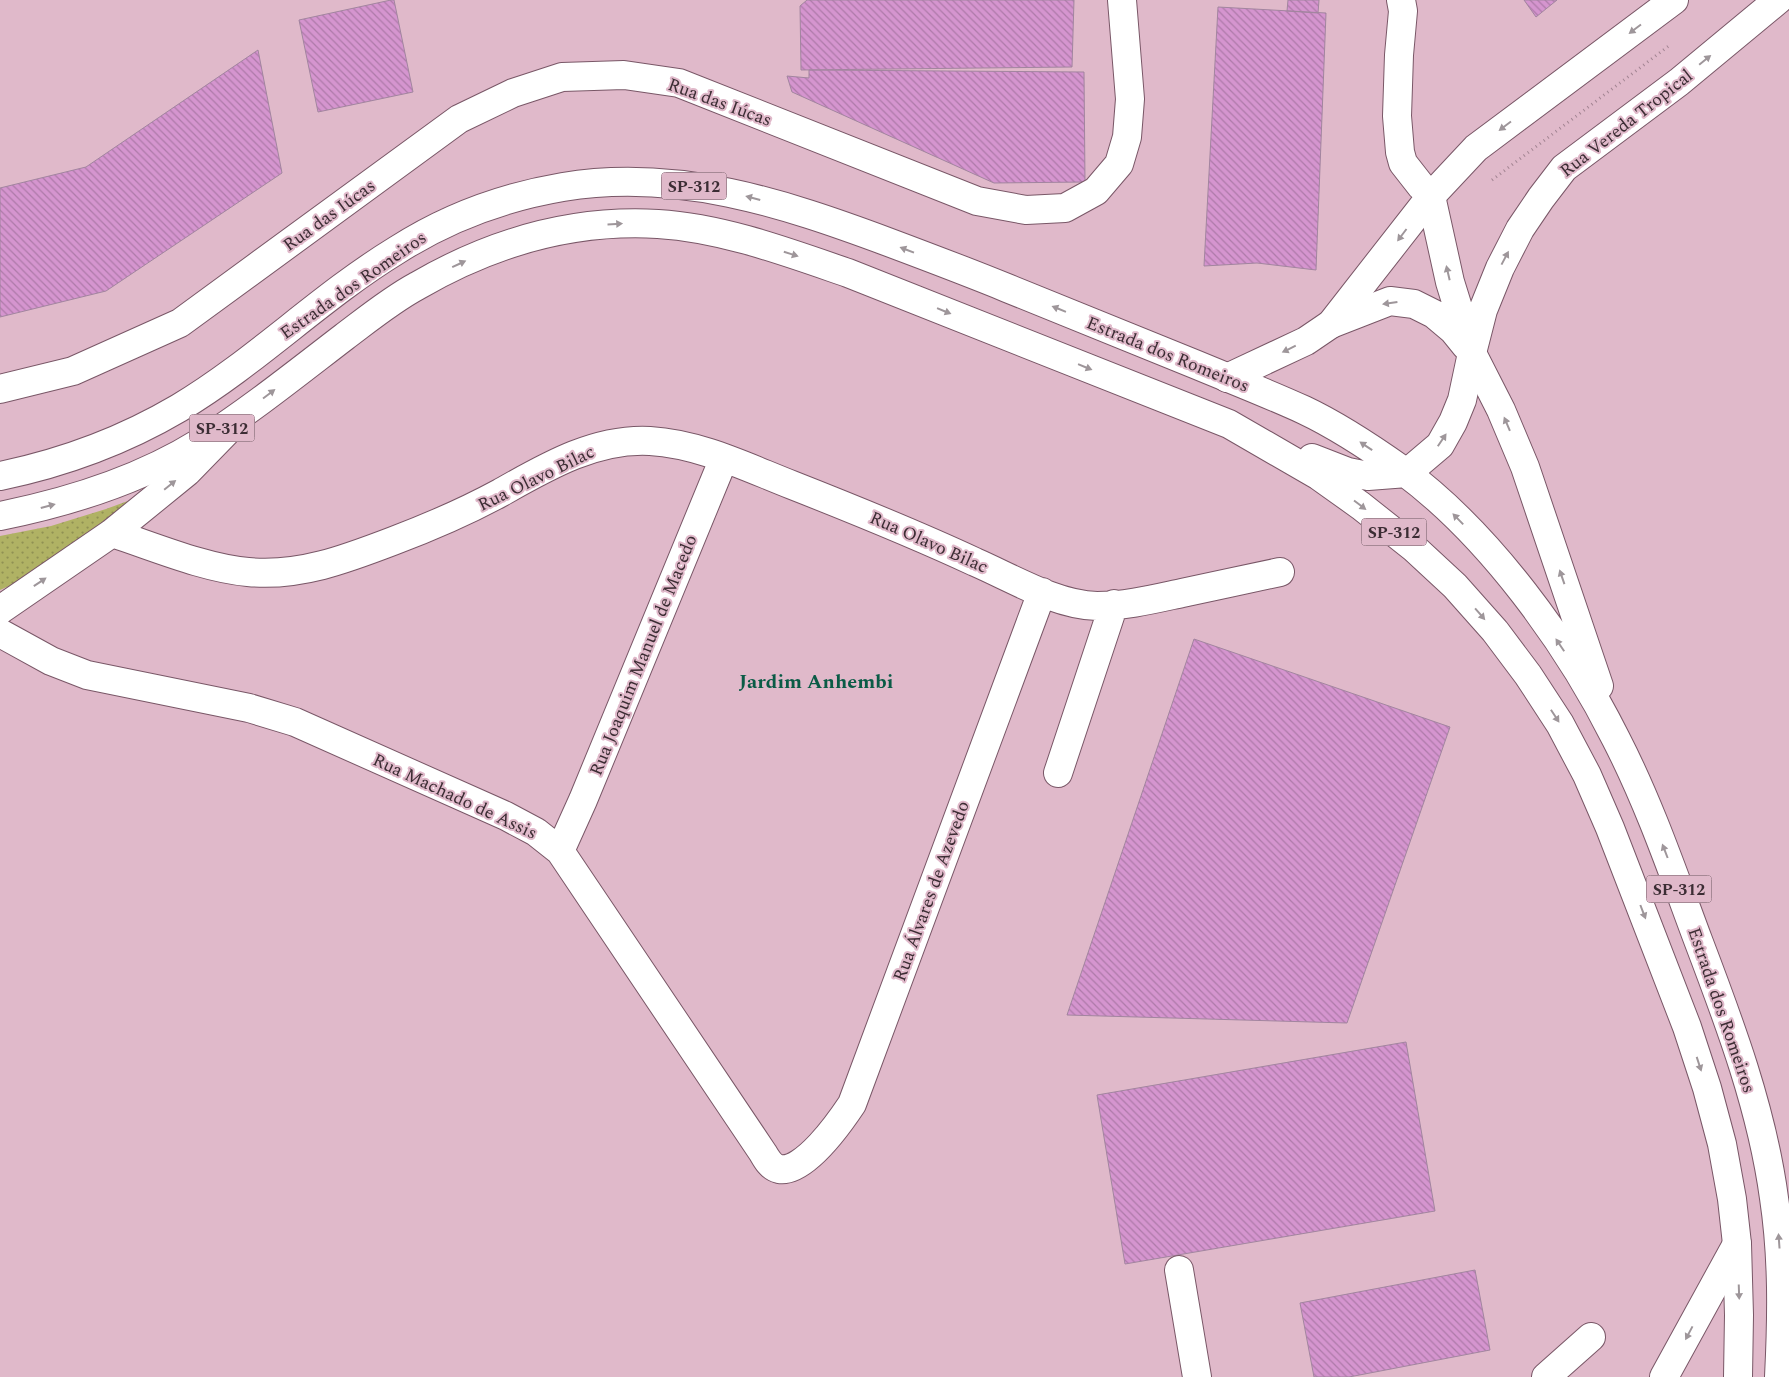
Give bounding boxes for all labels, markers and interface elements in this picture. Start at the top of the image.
one-way arrow [1628,24,1642,34]
one-way arrow [1698,55,1711,66]
street label: Rua Vereda Tropical [1554,63,1699,184]
street label: Rua das Iúcas [664,71,776,134]
one-way arrow [1499,121,1512,132]
road number: SP-312 [662,172,726,200]
street label: Rua das Iúcas [277,173,381,258]
one-way arrow [746,194,761,202]
one-way arrow [607,220,623,228]
street label: Estrada dos Romeiros [274,225,432,346]
one-way arrow [1396,228,1407,241]
one-way arrow [899,246,914,254]
one-way arrow [784,250,799,258]
one-way arrow [1501,250,1509,265]
one-way arrow [452,259,466,267]
one-way arrow [1444,266,1452,281]
one-way arrow [1381,299,1397,307]
one-way arrow [1051,305,1066,312]
one-way arrow [937,307,951,315]
street label: Estrada dos Romeiros [1082,309,1253,399]
one-way arrow [1282,345,1297,353]
one-way arrow [1078,363,1092,371]
one-way arrow [262,389,276,399]
road number: SP-312 [190,414,254,442]
one-way arrow [1503,417,1511,431]
one-way arrow [1437,434,1447,447]
street label: Rua Olavo Bilac [473,438,599,518]
one-way arrow [1360,441,1373,451]
one-way arrow [163,480,176,491]
one-way arrow [1353,500,1367,510]
one-way arrow [40,502,55,510]
street label: Rua Olavo Bilac [865,504,992,581]
one-way arrow [1452,513,1464,525]
road number: SP-312 [1362,518,1426,546]
street label: Rua Joaquim Manuel de Macedo [583,531,704,780]
one-way arrow [1558,569,1565,584]
one-way arrow [33,577,46,587]
one-way arrow [1474,607,1485,620]
one-way arrow [1555,638,1565,651]
district label: Jardim Anhembi [739,667,893,697]
one-way arrow [1550,709,1559,723]
street label: Rua Machado de Assis [368,746,542,846]
street label: Rua Álvares de Azevedo [886,797,977,985]
one-way arrow [1661,844,1668,859]
road number: SP-312 [1646,876,1712,902]
one-way arrow [1639,905,1647,920]
street label: Estrada dos Romeiros [1681,924,1763,1097]
one-way arrow [1695,1057,1703,1072]
one-way arrow [1775,1233,1783,1249]
one-way arrow [1735,1285,1743,1301]
one-way arrow [1685,1326,1693,1340]

